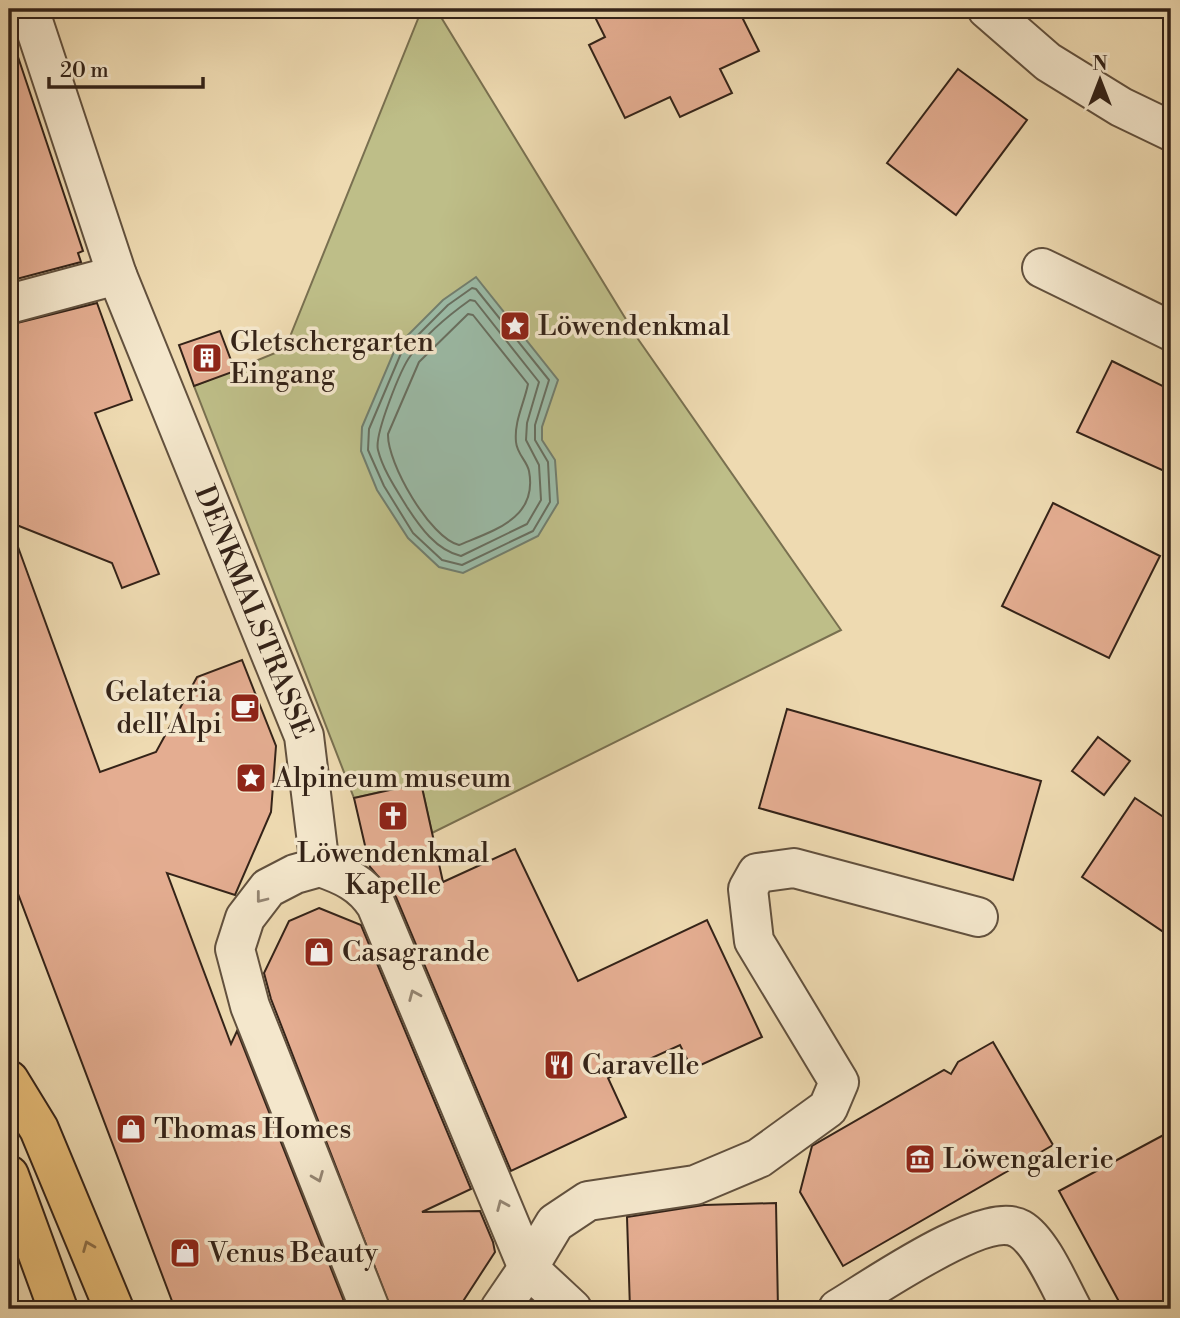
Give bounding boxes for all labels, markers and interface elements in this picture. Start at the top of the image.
scale bar [49,46,203,90]
north arrow [1064,46,1134,116]
text: N [1092,52,1108,76]
text: 20 m [60,58,109,84]
place icon: Löwendenkmal [498,309,532,343]
place label: Löwendenkmal [538,309,730,344]
place label: Gletschergarten Eingang [230,325,434,392]
building icon: Gletschergarten Eingang [190,341,224,375]
street label: DENKMALSTRASSE [187,480,321,744]
place label: Gelateria dell'Alpi [105,675,223,742]
cafe icon: Gelateria dell'Alpi [228,691,262,725]
place icon: Alpineum museum [234,761,268,795]
place label: Alpineum museum [273,761,511,796]
church icon: Löwendenkmal Kapelle [376,799,410,833]
place label: Löwendenkmal Kapelle [297,836,489,903]
one-way arrow [257,889,269,902]
shop icon: Casagrande [302,935,336,969]
place label: Casagrande [342,935,490,970]
one-way arrow [408,990,422,1003]
restaurant icon: Caravelle [542,1048,576,1082]
place label: Caravelle [582,1048,700,1083]
shop icon: Thomas Homes [114,1112,148,1146]
place label: Thomas Homes [154,1112,351,1147]
museum icon: Löwengalerie [903,1142,937,1176]
place label: Löwengalerie [943,1142,1114,1177]
one-way arrow [309,1170,323,1182]
one-way arrow [496,1200,510,1212]
shop icon: Venus Beauty [168,1236,202,1270]
place label: Venus Beauty [207,1236,378,1271]
one-way arrow [82,1241,96,1253]

